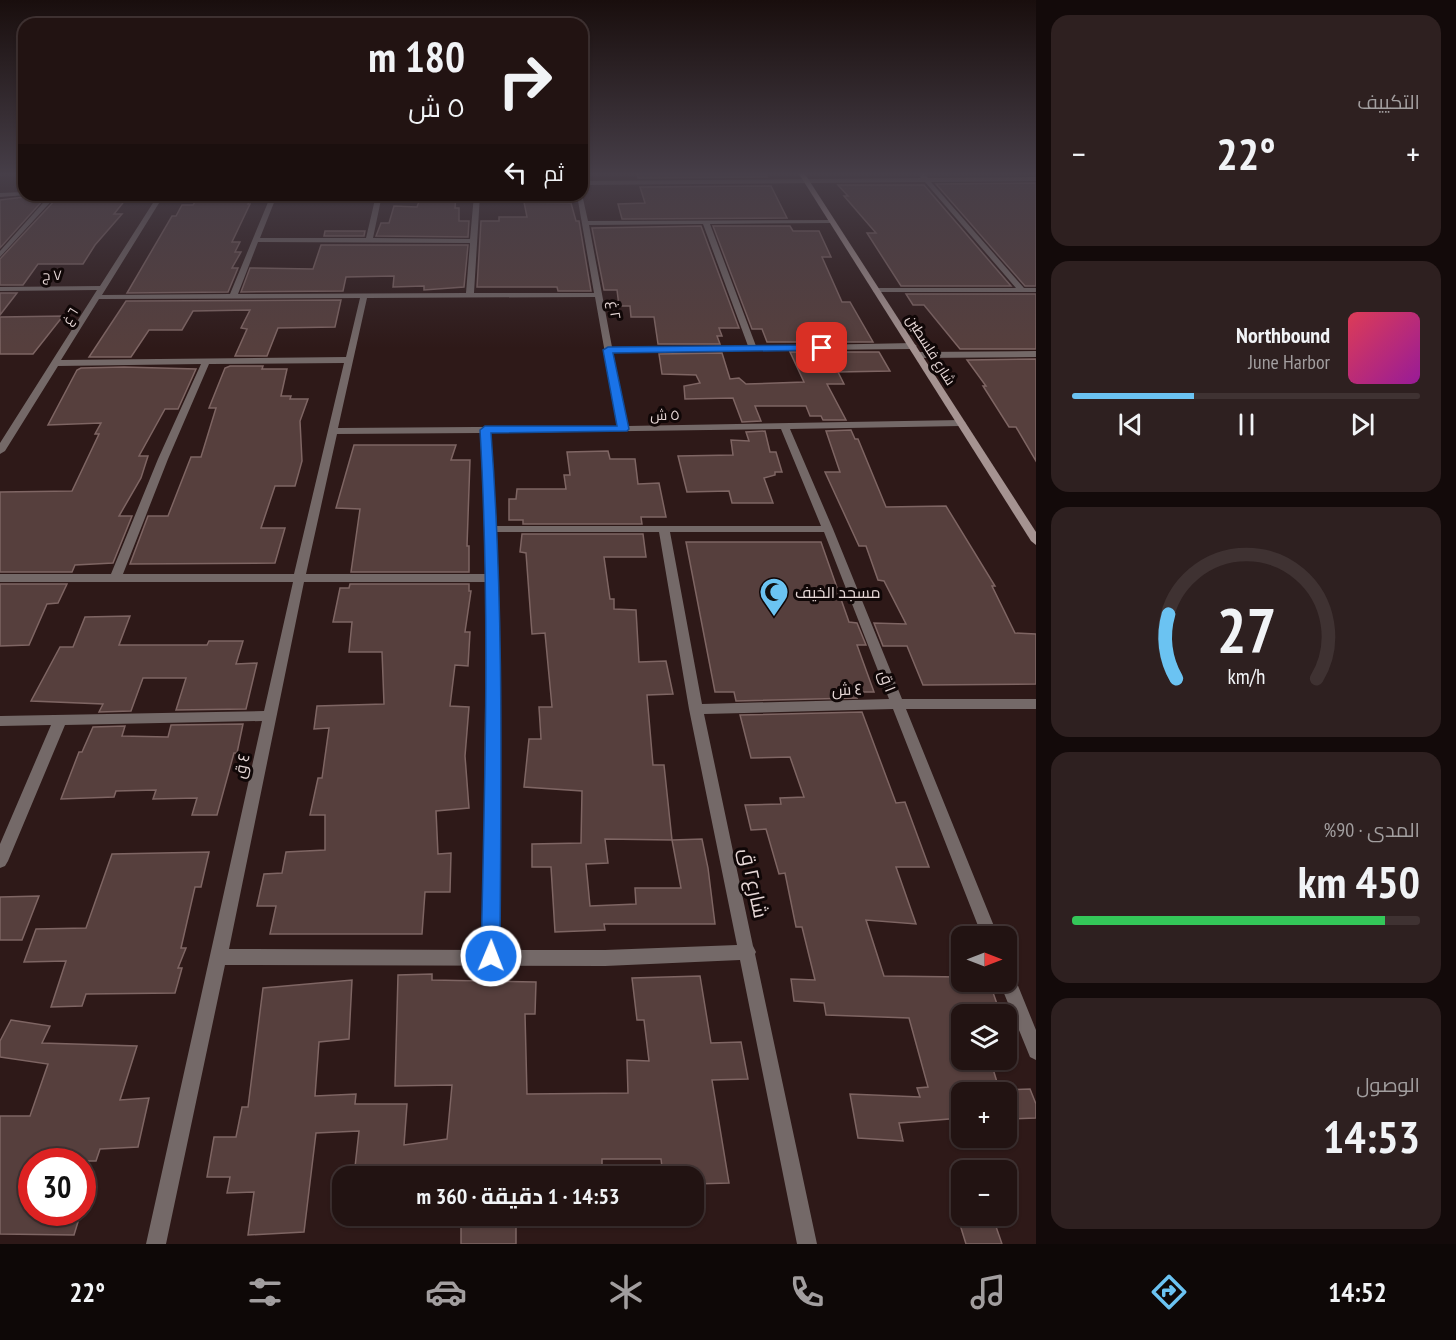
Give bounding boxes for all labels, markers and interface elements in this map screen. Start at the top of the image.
text: 180 m [368,29,465,84]
icon: right [486,42,564,120]
text: التكييف [1357,89,1420,115]
text: ٥ ش [408,90,465,124]
text: 22° [1216,124,1276,182]
text: − [1072,132,1086,175]
text: + [1406,132,1420,175]
icon: left [499,156,532,189]
text: ثم [544,159,564,187]
street label: ٧ ج [42,266,62,284]
street label: ٢ غ [605,300,625,320]
street label: ٦ غ [58,304,82,328]
street label: شارع فلسطين [902,312,960,388]
text: Northbound [1236,321,1330,349]
pin [796,322,847,373]
icon: arrive [805,331,838,364]
text: June Harbor [1248,349,1330,375]
street label: ٥ ش [650,406,680,424]
icon: previous [1114,408,1147,441]
icon: pause [1230,408,1263,441]
icon: next [1346,408,1379,441]
mosque icon: مسجد الخيف [758,576,790,618]
place label: مسجد الخيف [795,582,881,602]
text: 27 [1216,589,1276,670]
text: km/h [1227,662,1265,690]
street label: ١ ق [874,667,901,695]
street label: ٤ ش [832,678,863,701]
street label: ٤ ق [229,752,254,780]
text: المدى · 90% [1324,817,1420,843]
street label: شارع٢ ق [733,846,774,921]
text: 450 km [1298,852,1420,910]
position arrow [459,924,523,988]
north arrow [951,926,1017,992]
map controls [951,926,1017,1226]
button: layers [951,1004,1017,1070]
text: الوصول [1356,1072,1420,1098]
button: + [951,1082,1017,1148]
text: 14:53 [1323,1107,1420,1165]
speed limit sign: 30 [18,1148,96,1226]
button: − [951,1160,1017,1226]
text: 14:53 · 1 دقيقة · 360 m [417,1182,619,1210]
icon: filters [244,1271,286,1313]
icon: car [425,1271,467,1313]
icon: climate [605,1271,647,1313]
icon: phone [786,1271,828,1313]
icon: music [967,1271,1009,1313]
icon: directions [1148,1271,1190,1313]
text: 22° [69,1275,105,1309]
text: 14:52 [1328,1275,1387,1309]

